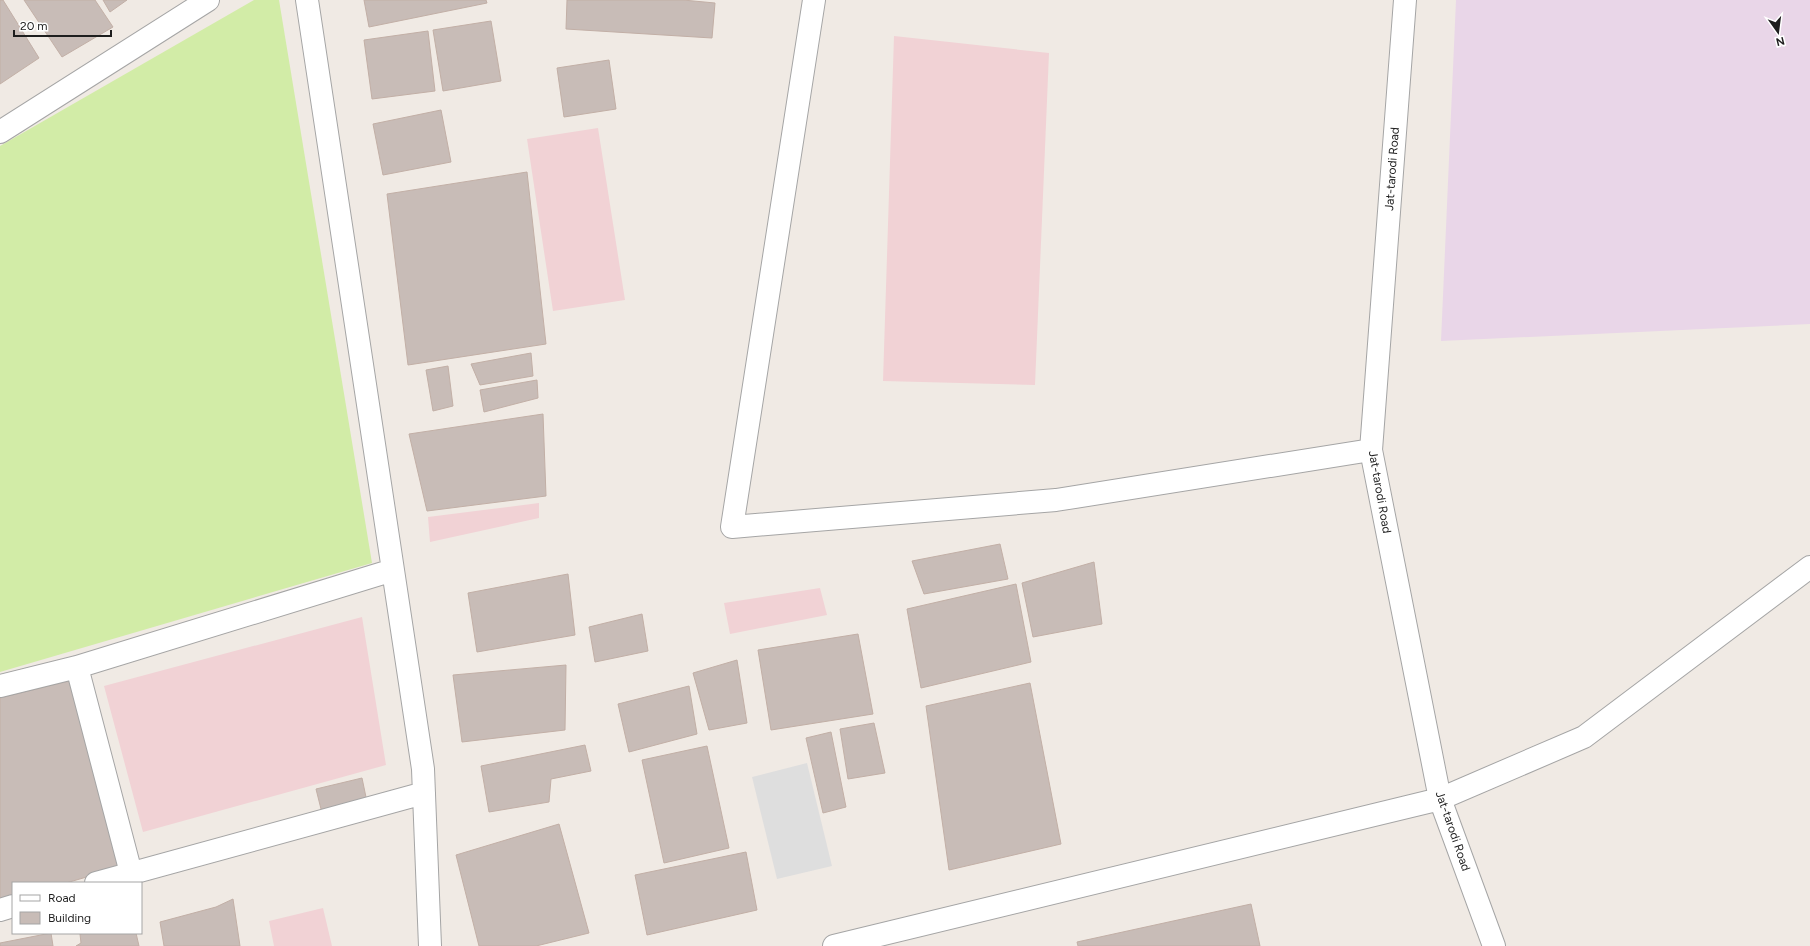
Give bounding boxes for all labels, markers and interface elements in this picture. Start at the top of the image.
scale bar [14,12,111,38]
north arrow [1758,12,1798,52]
text: 20 m [20,19,48,33]
text: N [1775,34,1786,49]
street label: Jat-tarodi Road [1382,127,1402,211]
street label: Jat-tarodi Road [1366,449,1394,535]
street label: Jat-tarodi Road [1433,789,1473,873]
legend [12,882,142,934]
text: Road [48,891,76,905]
text: Building [48,911,91,925]

